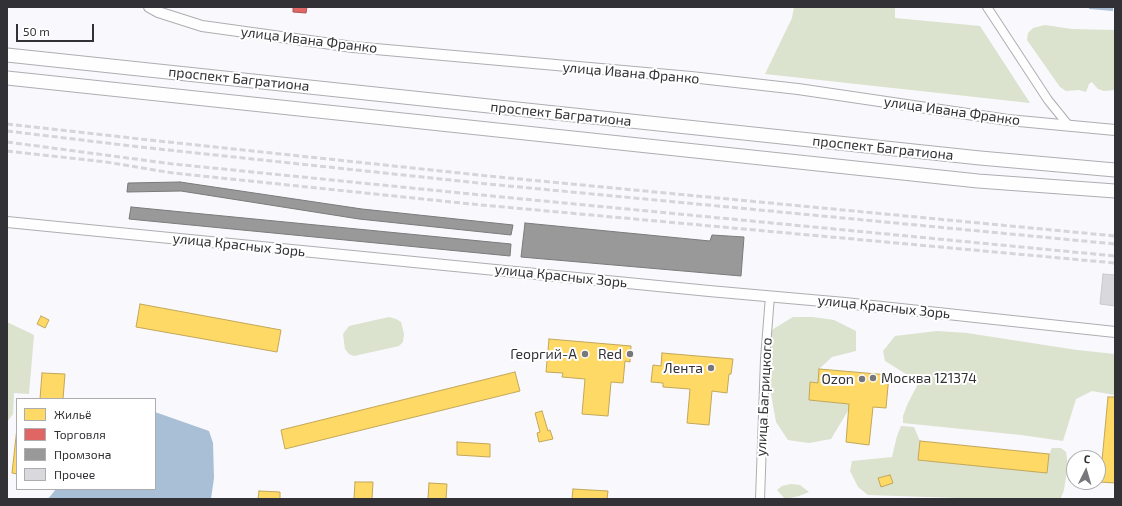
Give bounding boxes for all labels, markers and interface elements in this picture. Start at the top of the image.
scale bar [18,16,96,42]
street label: улица Ивана Франко [240,23,378,57]
text: 50 m [23,24,50,38]
street label: улица Ивана Франко [562,59,700,87]
street label: проспект Багратиона [168,63,310,95]
street label: улица Ивана Франко [883,93,1021,129]
street label: проспект Багратиона [490,98,632,130]
street label: проспект Багратиона [812,132,954,164]
street label: улица Красных Зорь [172,230,306,260]
street label: улица Красных Зорь [494,261,628,291]
street label: улица Красных Зорь [817,292,951,322]
street label: улица Багрицкого [752,337,776,457]
place label: Георгий-А [510,346,577,362]
place label: Red [598,346,622,362]
marker: Георгий-А [580,349,590,359]
marker: Red [625,349,635,359]
place label: Лента [664,360,703,376]
marker: Лента [706,363,716,373]
place label: Москва 121374 [881,370,977,386]
place label: Ozon [821,371,854,387]
marker: Москва 121374 [868,373,878,383]
marker: Ozon [857,374,867,384]
legend [16,398,156,490]
text: Жильё [54,407,91,421]
text: Торговля [54,427,106,441]
text: Промзона [54,447,111,461]
north arrow [1066,450,1106,490]
text: С [1083,452,1091,465]
text: Прочее [54,467,95,481]

